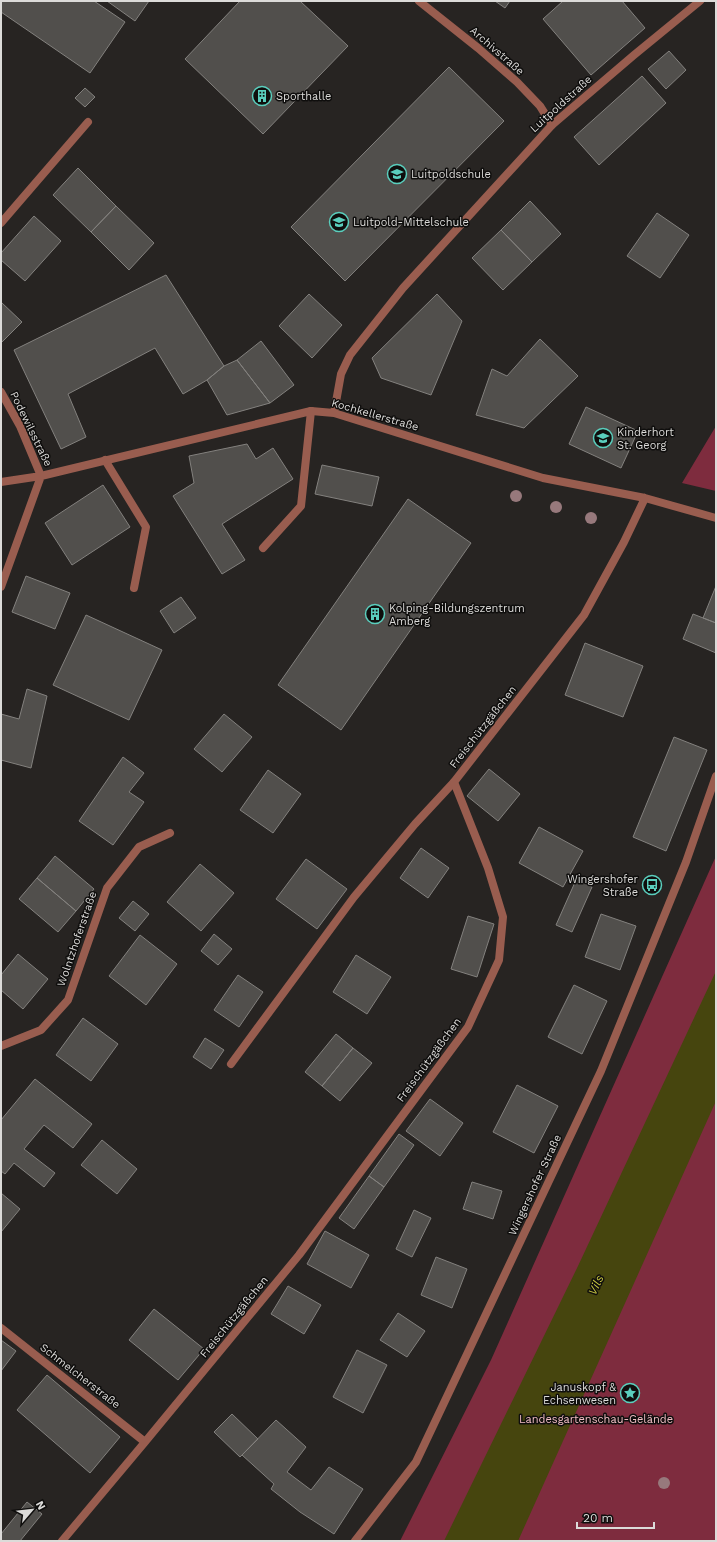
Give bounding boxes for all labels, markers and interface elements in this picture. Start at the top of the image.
street label: Archivstraße [467,24,527,78]
street label: Luitpoldstraße [527,73,595,135]
building icon: Sporthalle [251,85,273,107]
place label: Sporthalle [276,90,331,103]
school or university icon: Luitpoldschule [386,163,408,185]
place label: Luitpoldschule [411,168,491,181]
school or university icon: Luitpold-Mittelschule [328,211,350,233]
place label: Luitpold-Mittelschule [353,216,469,229]
street label: Podewilsstraße [7,389,55,469]
street label: Kochkellerstraße [330,396,420,434]
place label: Kinderhort St. Georg [617,426,674,452]
school or university icon: Kinderhort St. Georg [592,427,614,449]
place label: Kolping-Bildungszentrum Amberg [389,602,525,628]
building icon: Kolping-Bildungszentrum Amberg [364,603,386,625]
street label: Freischützgäßchen [447,683,519,771]
place label: Wingershofer Straße [567,873,639,899]
bus stop icon: Wingershofer Straße [641,874,663,896]
street label: Wolntzhoferstraße [55,890,99,988]
street label: Freischützgäßchen [394,1015,464,1105]
street label: Wingershofer Straße [506,1133,564,1237]
water label: Vils [585,1273,607,1297]
street label: Freischützgäßchen [197,1274,271,1360]
street label: Schmelcherstraße [37,1341,123,1411]
place label: Januskopf & Echsenwesen [543,1381,616,1407]
place icon: Januskopf & Echsenwesen [619,1382,641,1404]
park label: Landesgartenschau-Gelände [519,1413,673,1426]
north arrow [12,1490,52,1530]
text: N [33,1499,48,1512]
scale bar [577,1504,654,1530]
text: 20 m [583,1511,613,1525]

